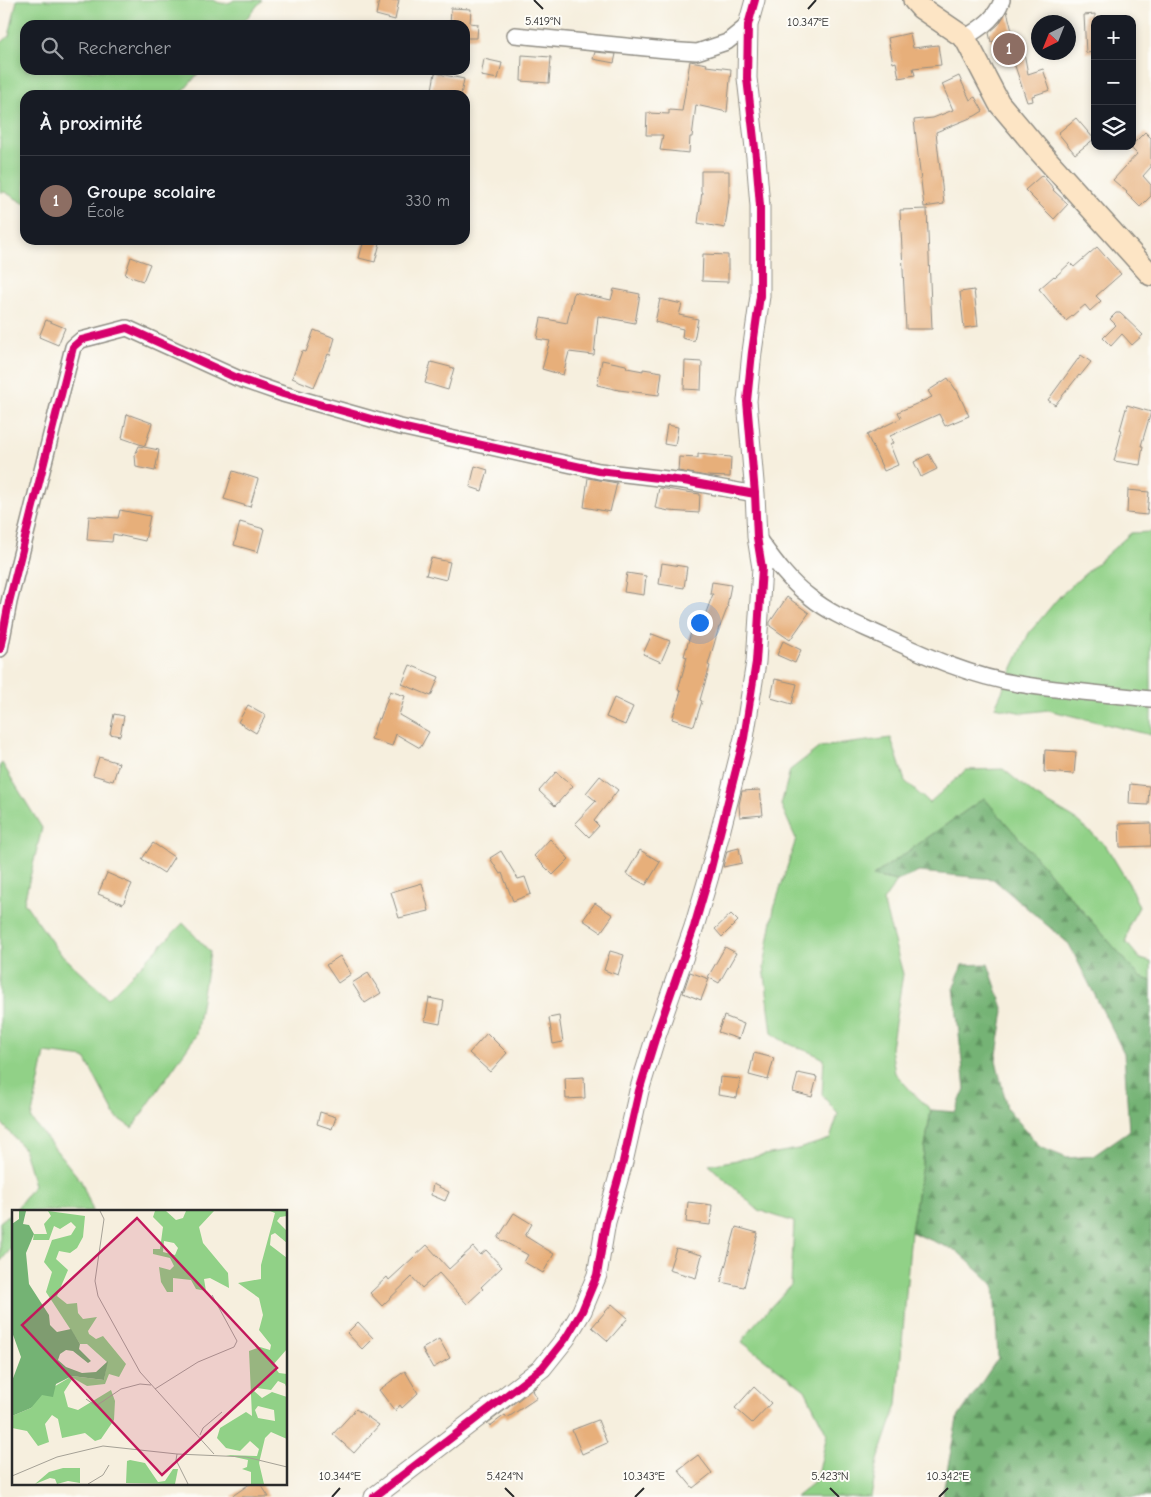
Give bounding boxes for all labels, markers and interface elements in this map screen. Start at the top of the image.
text: 5.419°N [525,14,561,28]
text: 10.347°E [787,15,829,29]
north arrow [1031,15,1076,60]
map controls [1091,15,1136,150]
button: + [1091,15,1136,60]
search box [20,20,470,75]
pin: 1 [993,30,1025,68]
icon: search [38,34,66,62]
text: Rechercher [78,37,171,59]
button: − [1091,60,1136,105]
button: layers [1091,105,1136,150]
text: À proximité [40,111,142,135]
text: Groupe scolaire [87,181,215,203]
text: 1 [53,192,59,210]
text: 330 m [405,192,450,210]
text: École [87,203,124,221]
your location [687,610,713,636]
inset map [12,1210,288,1484]
text: 10.344°E [319,1469,361,1483]
text: 5.424°N [486,1469,524,1483]
text: 10.343°E [623,1469,665,1483]
text: 5.423°N [811,1469,849,1483]
text: 10.342°E [927,1469,969,1483]

